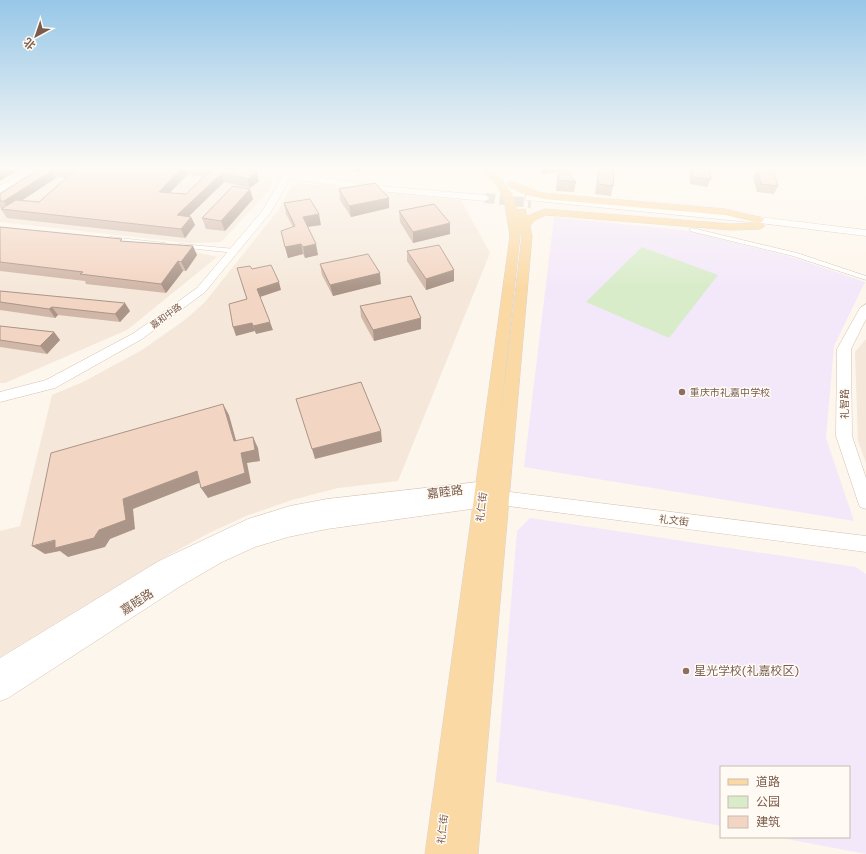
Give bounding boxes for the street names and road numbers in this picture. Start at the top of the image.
street label: 嘉和中路 [148,301,184,331]
street label: 礼智路 [838,389,851,419]
street label: 嘉睦路 [426,482,464,502]
street label: 礼仁街 [473,491,490,523]
street label: 礼文街 [658,512,690,529]
street label: 嘉睦路 [118,585,156,619]
street label: 礼仁街 [434,813,451,845]

